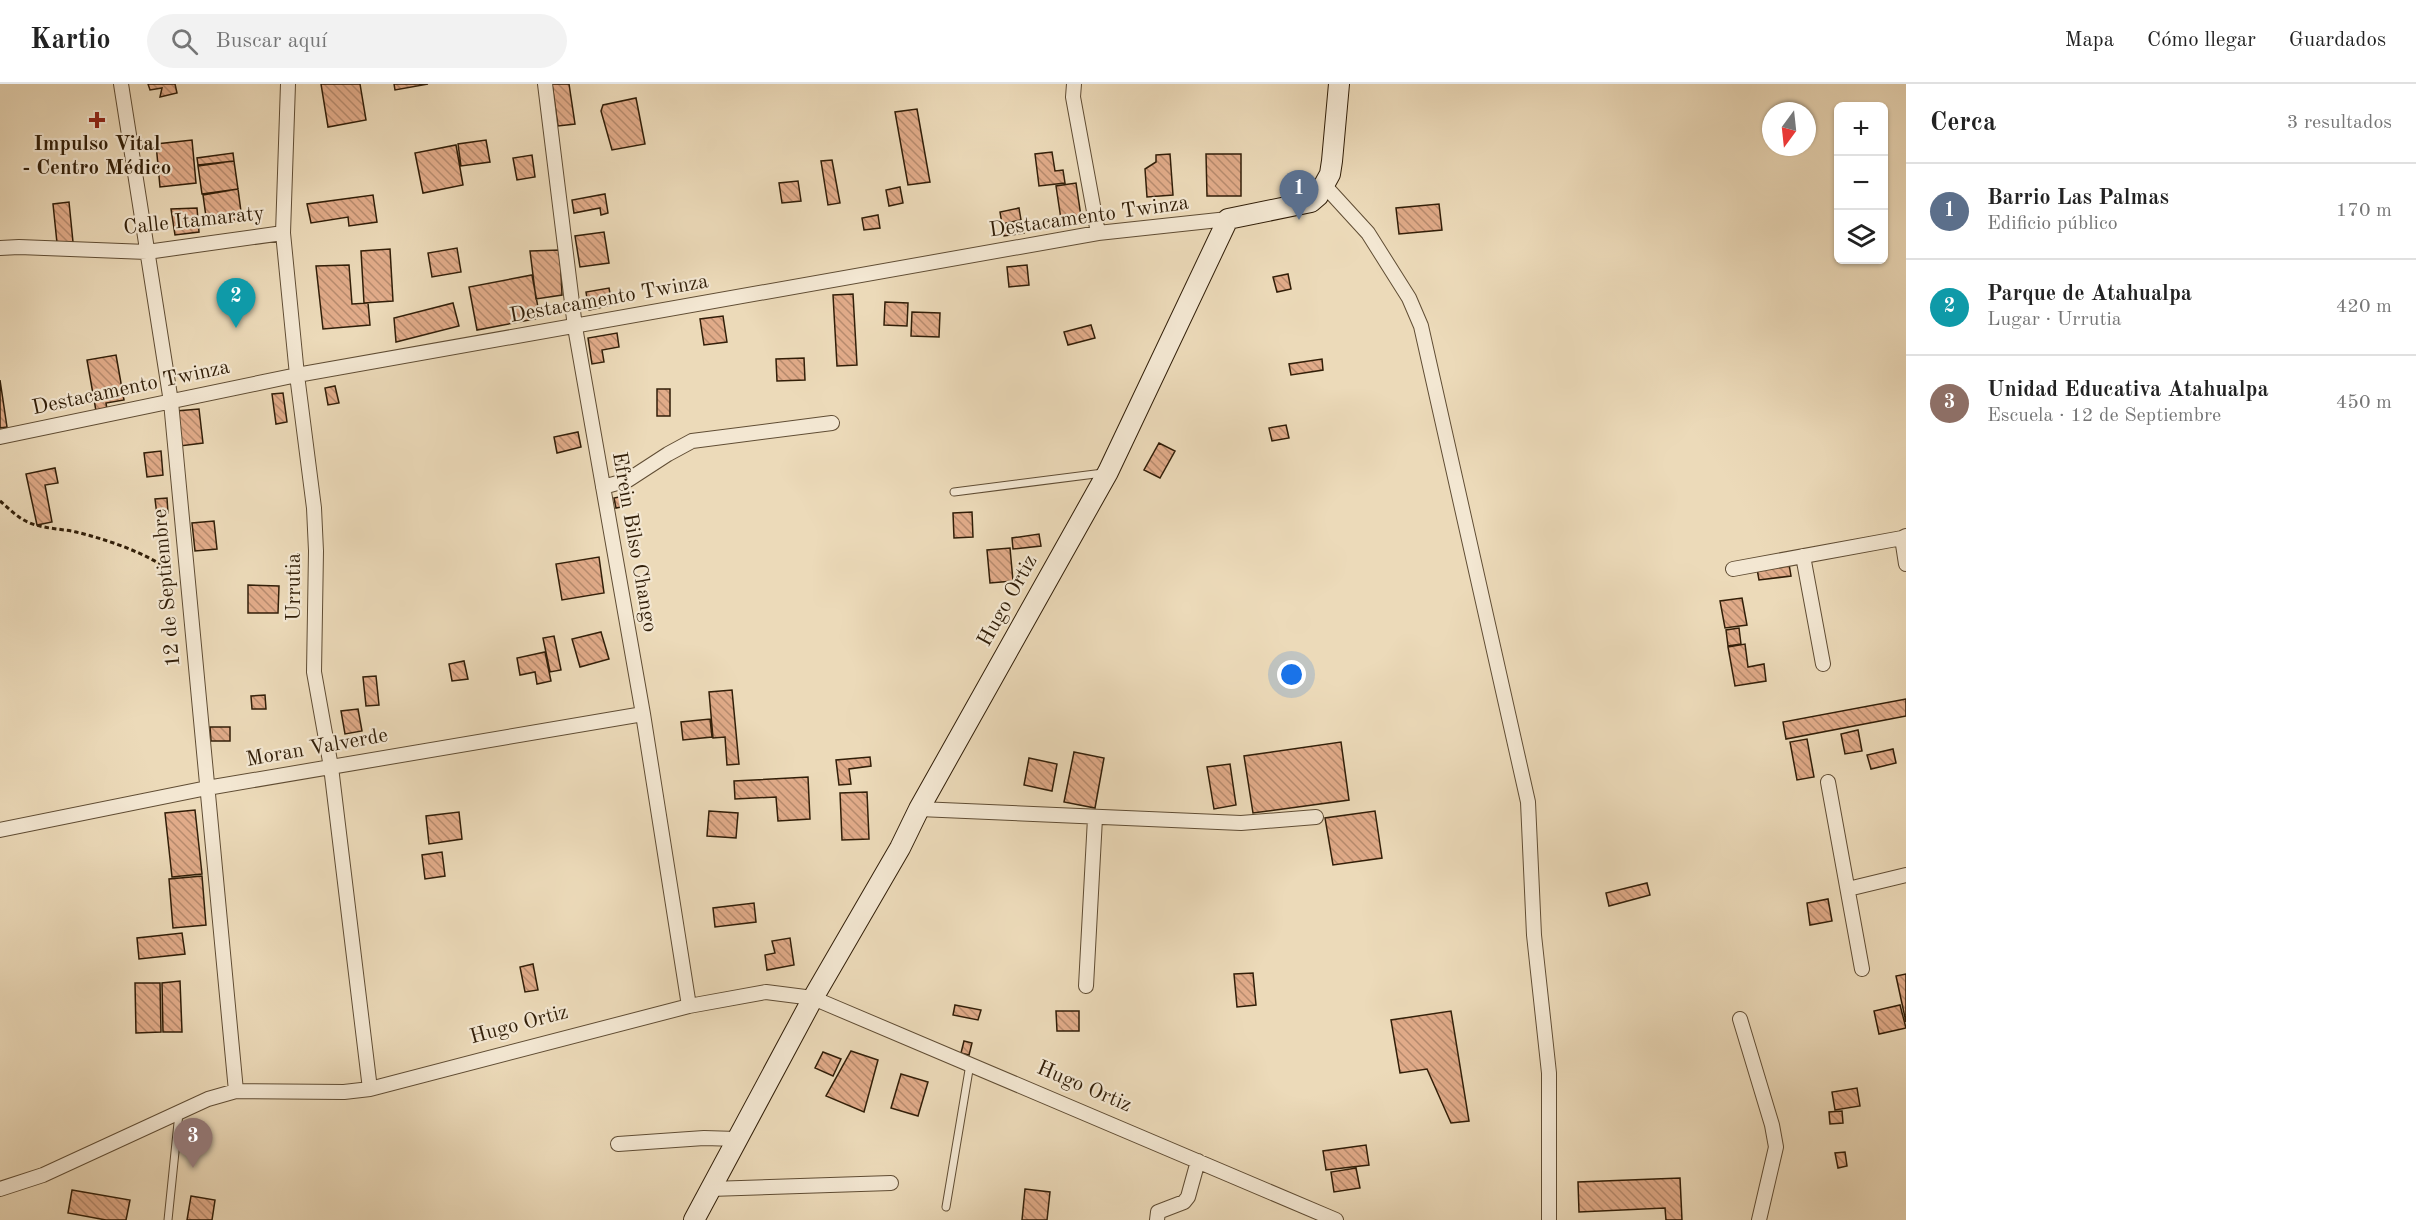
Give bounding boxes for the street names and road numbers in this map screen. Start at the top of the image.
street label: Destacamento Twinza [988,193,1190,241]
street label: Calle Itamaraty [122,203,266,239]
street label: Destacamento Twinza [508,271,710,327]
street label: Destacamento Twinza [30,357,232,419]
street label: Efrein Bilso Chango [608,450,660,634]
street label: 12 de Septiembre [150,508,184,668]
street label: Hugo Ortiz [974,552,1042,650]
street label: Urrutia [284,553,305,621]
street label: Moran Valverde [244,725,390,771]
street label: Hugo Ortiz [468,1002,570,1048]
street label: Hugo Ortiz [1033,1058,1135,1116]

